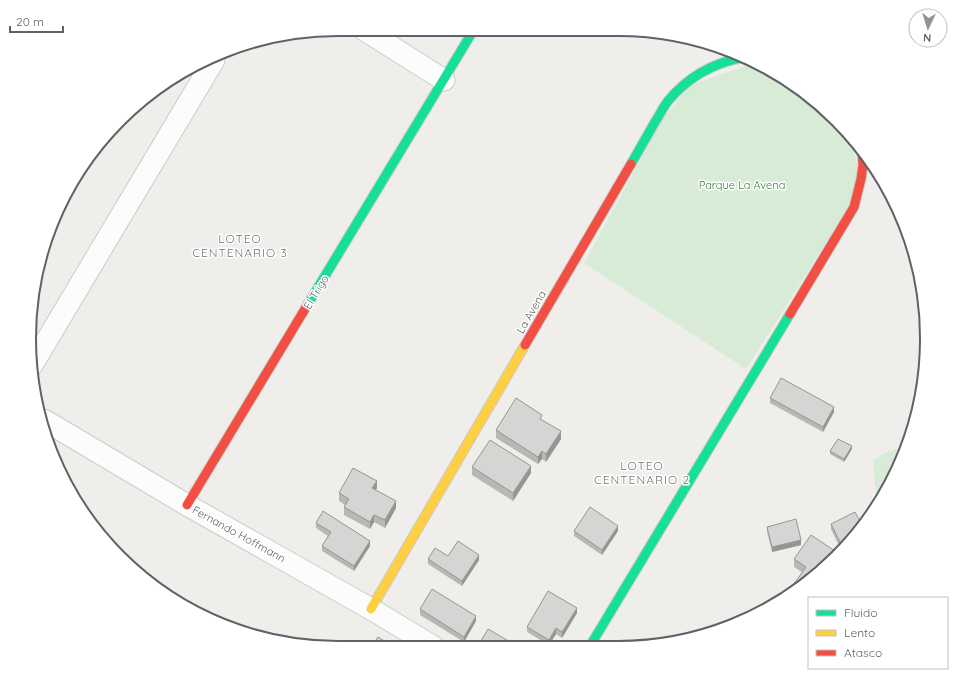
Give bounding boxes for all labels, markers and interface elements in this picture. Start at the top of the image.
scale bar [10,8,63,34]
north arrow [908,8,948,48]
text: 20 m [16,14,44,29]
text: N [923,31,932,45]
park label: Parque La Avena [699,178,785,192]
district label: LOTEO CENTENARIO 3 [192,231,288,260]
street label: El Trigo [300,272,332,312]
street label: La Avena [513,288,549,336]
district label: LOTEO CENTENARIO 2 [594,458,690,487]
street label: Fernando Hoffmann [190,503,288,565]
legend [808,597,948,669]
text: Fluido [844,605,877,620]
text: Lento [844,625,875,640]
text: Atasco [844,645,882,660]

